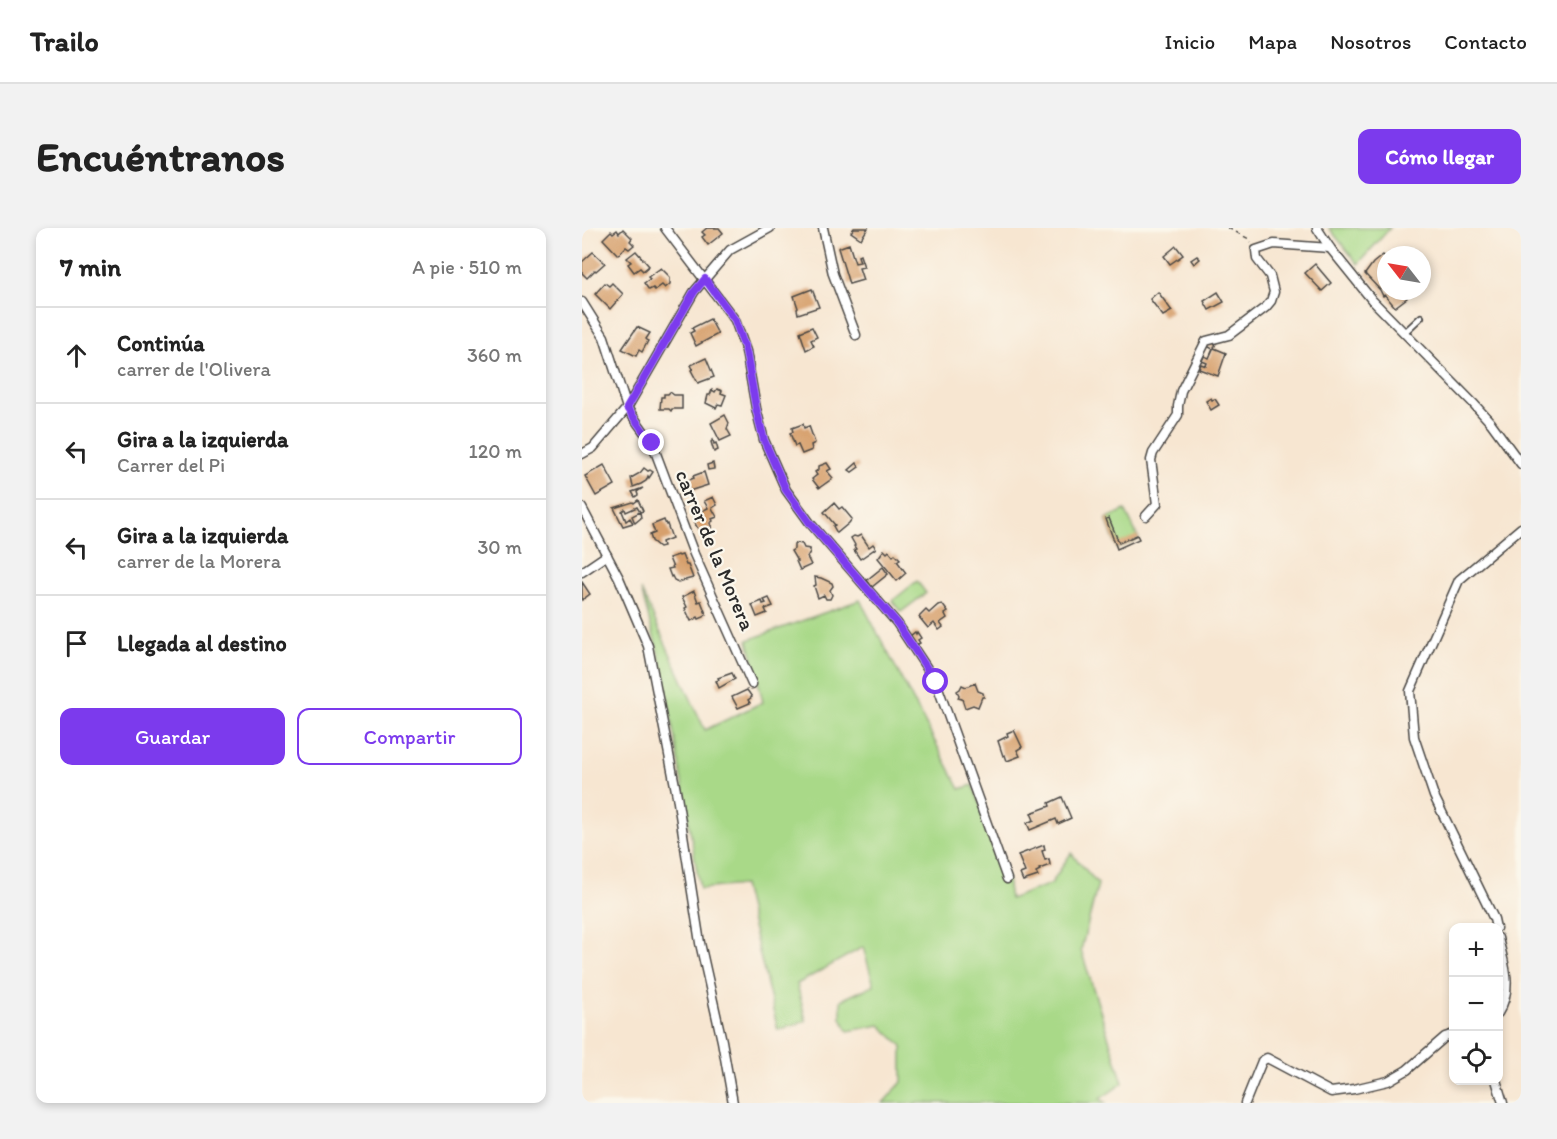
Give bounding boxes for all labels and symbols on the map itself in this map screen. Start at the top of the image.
north arrow [1377,246,1431,300]
route end [638,429,664,455]
street label: carrer de la Morera [670,466,761,634]
route start [922,668,948,694]

